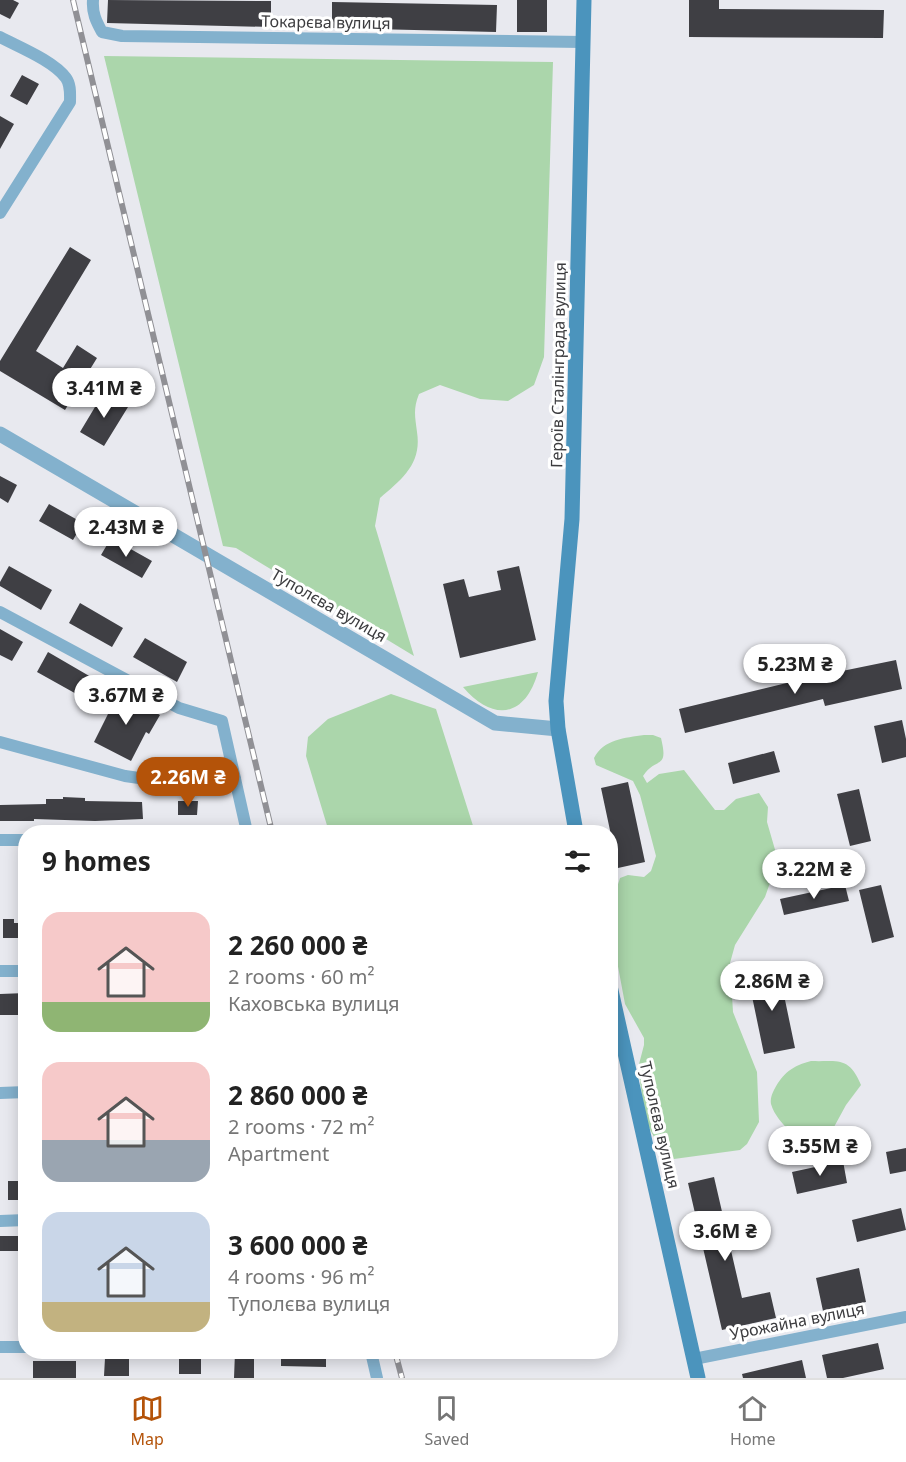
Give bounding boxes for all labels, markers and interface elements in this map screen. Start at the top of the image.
street label: Токарєва вулиця [261,10,391,34]
street label: Героїв Сталінграда вулиця [545,262,571,468]
pin: 3.41M ₴ [49,368,159,419]
text: 3.41M ₴ [66,374,142,401]
pin: 2.43M ₴ [71,507,181,558]
text: 2.43M ₴ [88,513,164,540]
street label: Туполєва вулиця [267,563,391,647]
pin: 5.23M ₴ [740,644,850,695]
text: 5.23M ₴ [757,650,833,677]
pin: 3.67M ₴ [71,675,181,726]
text: 3.67M ₴ [88,681,164,708]
pin: 2.26M ₴ [133,757,243,808]
text: 2.26M ₴ [150,763,226,790]
text: 9 homes [42,843,151,879]
icon: filters [561,845,594,878]
pin: 3.22M ₴ [759,849,869,900]
text: 3.22M ₴ [776,855,852,882]
text: 2 260 000 ₴ [228,927,367,963]
icon: home [90,936,162,1008]
pin: 2.86M ₴ [717,961,827,1012]
text: 2 rooms · 60 m² [228,963,375,990]
text: 2.86M ₴ [734,967,810,994]
text: Каховська вулиця [228,990,400,1017]
street label: Туполєва вулиця [635,1059,685,1191]
text: 2 860 000 ₴ [228,1077,367,1113]
icon: home [90,1086,162,1158]
text: 2 rooms · 72 m² [228,1113,375,1140]
pin: 3.55M ₴ [765,1126,875,1177]
text: 3.55M ₴ [782,1132,858,1159]
text: Apartment [228,1140,329,1167]
pin: 3.6M ₴ [676,1211,774,1262]
text: 3.6M ₴ [693,1217,757,1244]
text: 3 600 000 ₴ [228,1227,367,1263]
icon: home [90,1236,162,1308]
text: 4 rooms · 96 m² [228,1263,375,1290]
text: Туполєва вулиця [228,1290,390,1317]
street label: Урожайна вулиця [728,1297,866,1345]
tab: Map [130,1392,164,1450]
tab: Saved [425,1392,469,1450]
tab: Home [730,1392,776,1450]

